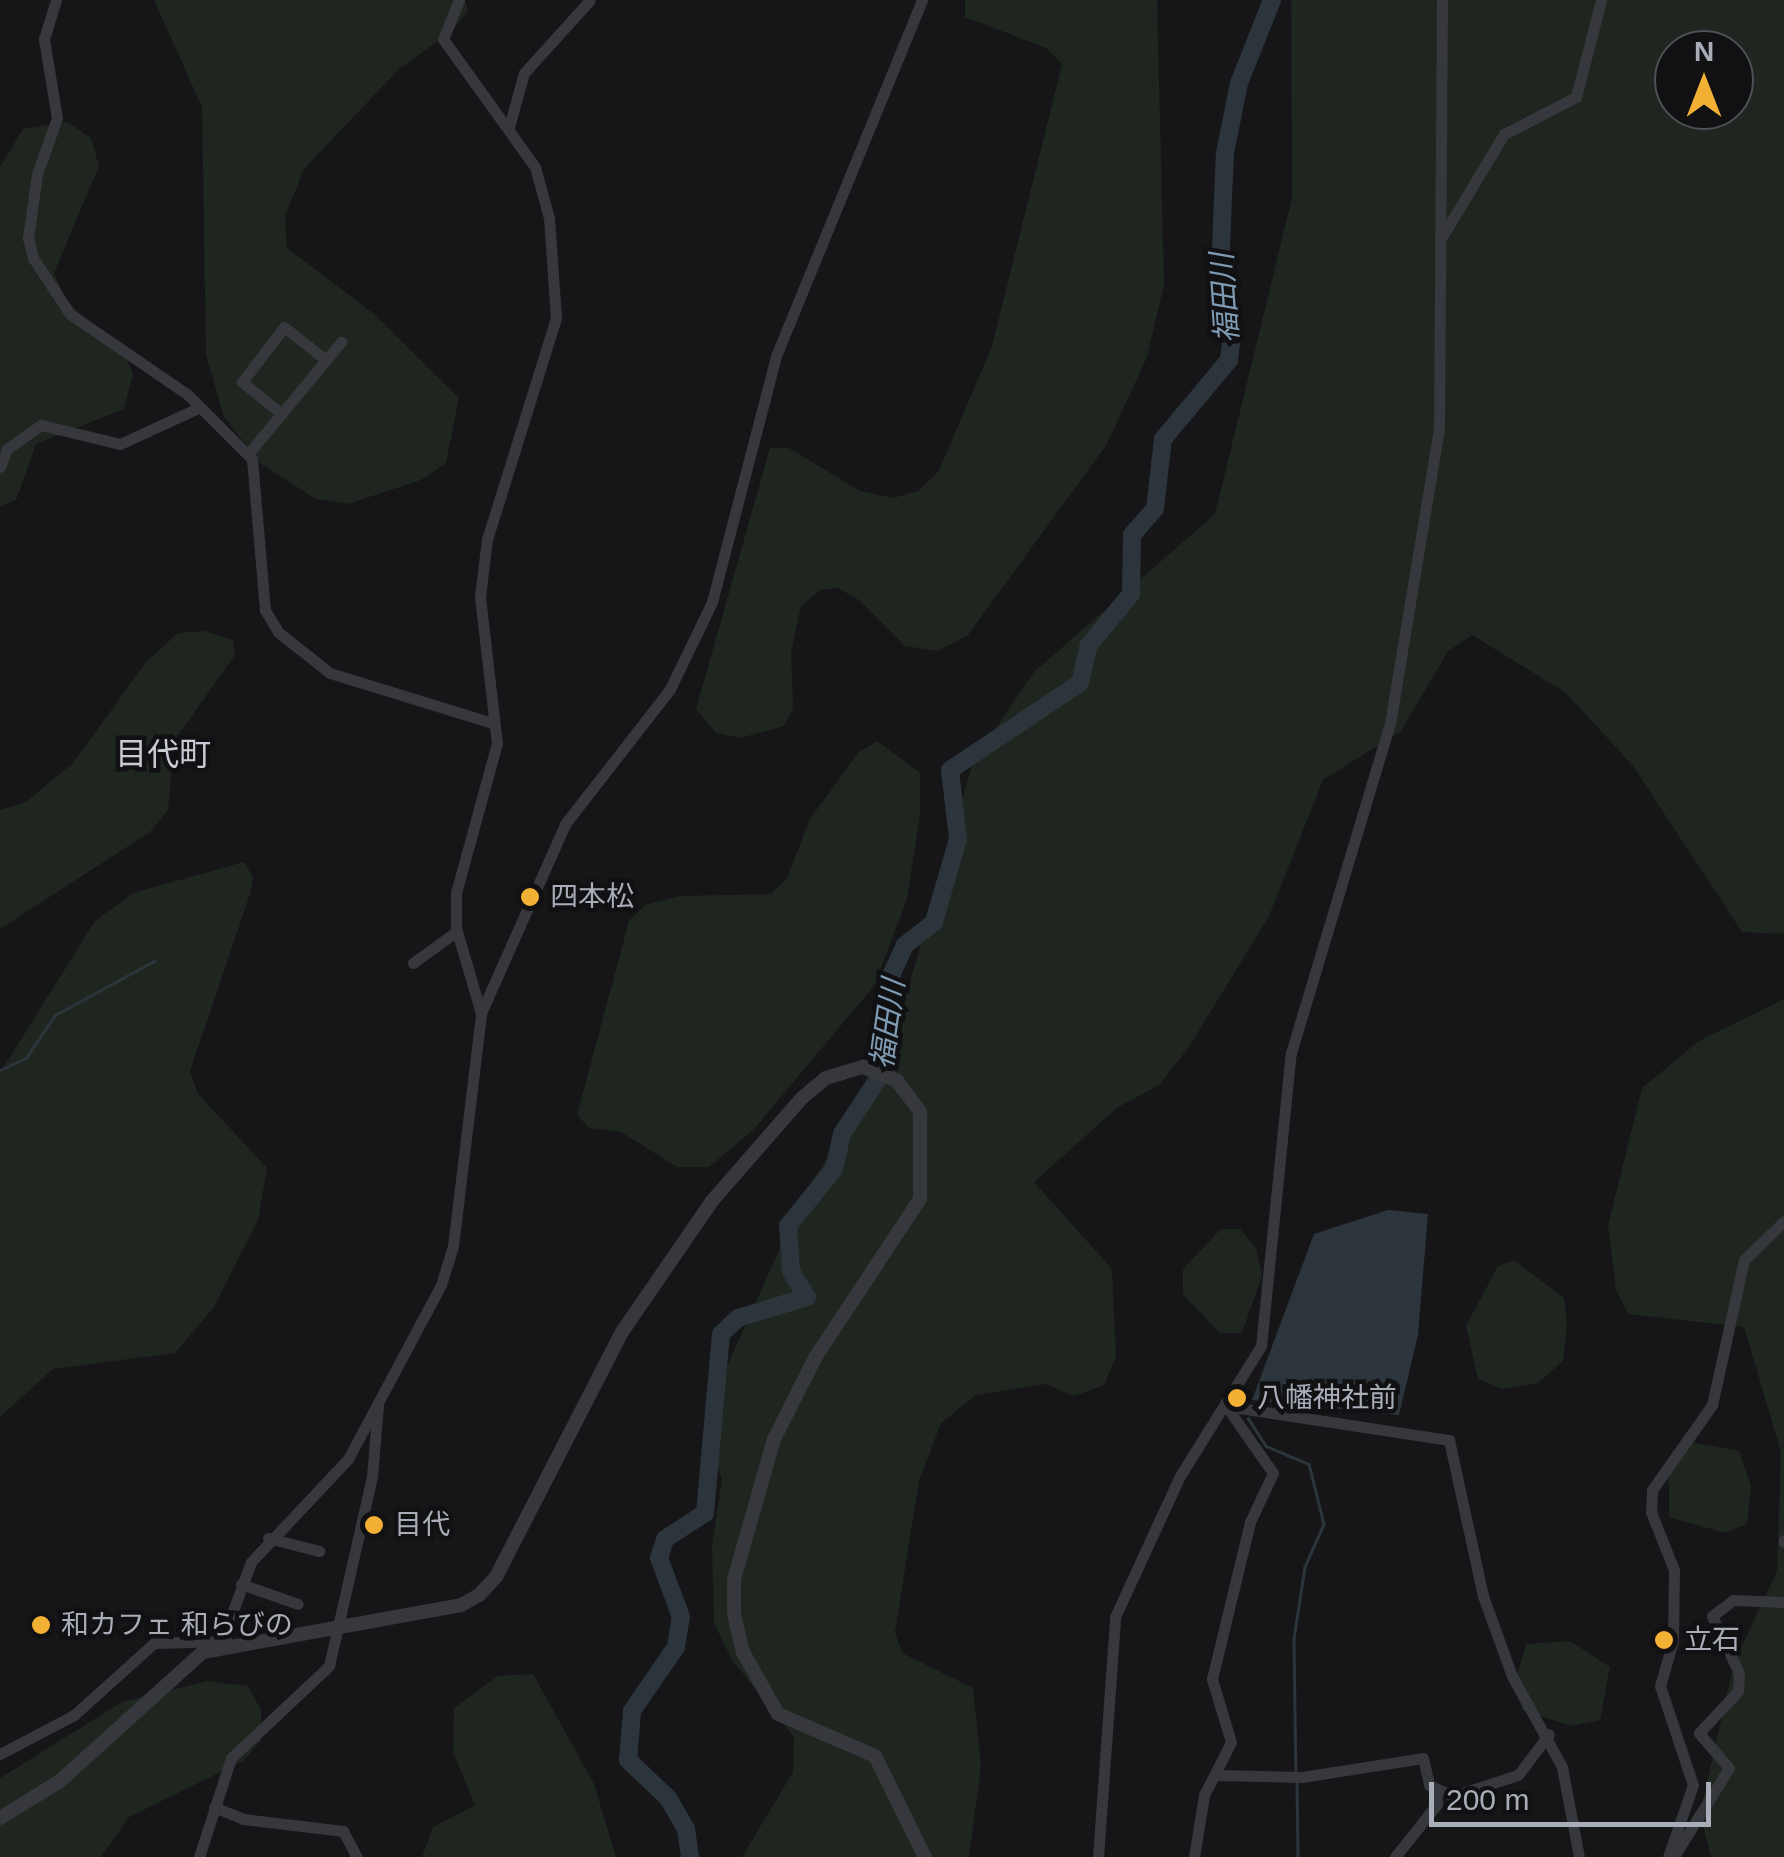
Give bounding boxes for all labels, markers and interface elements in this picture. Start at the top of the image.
north arrow [1654,30,1754,130]
text: N [1694,36,1714,67]
water label: 福田川 [1204,252,1246,344]
district label: 目代町 [115,735,211,773]
place label: 四本松 [550,880,634,914]
marker: 四本松 [519,886,541,908]
water label: 福田川 [864,977,912,1071]
place label: 八幡神社前 [1257,1381,1397,1415]
marker: 八幡神社前 [1226,1387,1248,1409]
place label: 目代 [394,1508,450,1542]
marker: 目代 [363,1514,385,1536]
place label: 和カフェ 和らびの [61,1608,293,1642]
marker: 和カフェ 和らびの [30,1614,52,1636]
place label: 立石 [1684,1623,1740,1657]
marker: 立石 [1653,1629,1675,1651]
scale bar [1434,1762,1716,1824]
text: 200 m [1446,1783,1529,1816]

